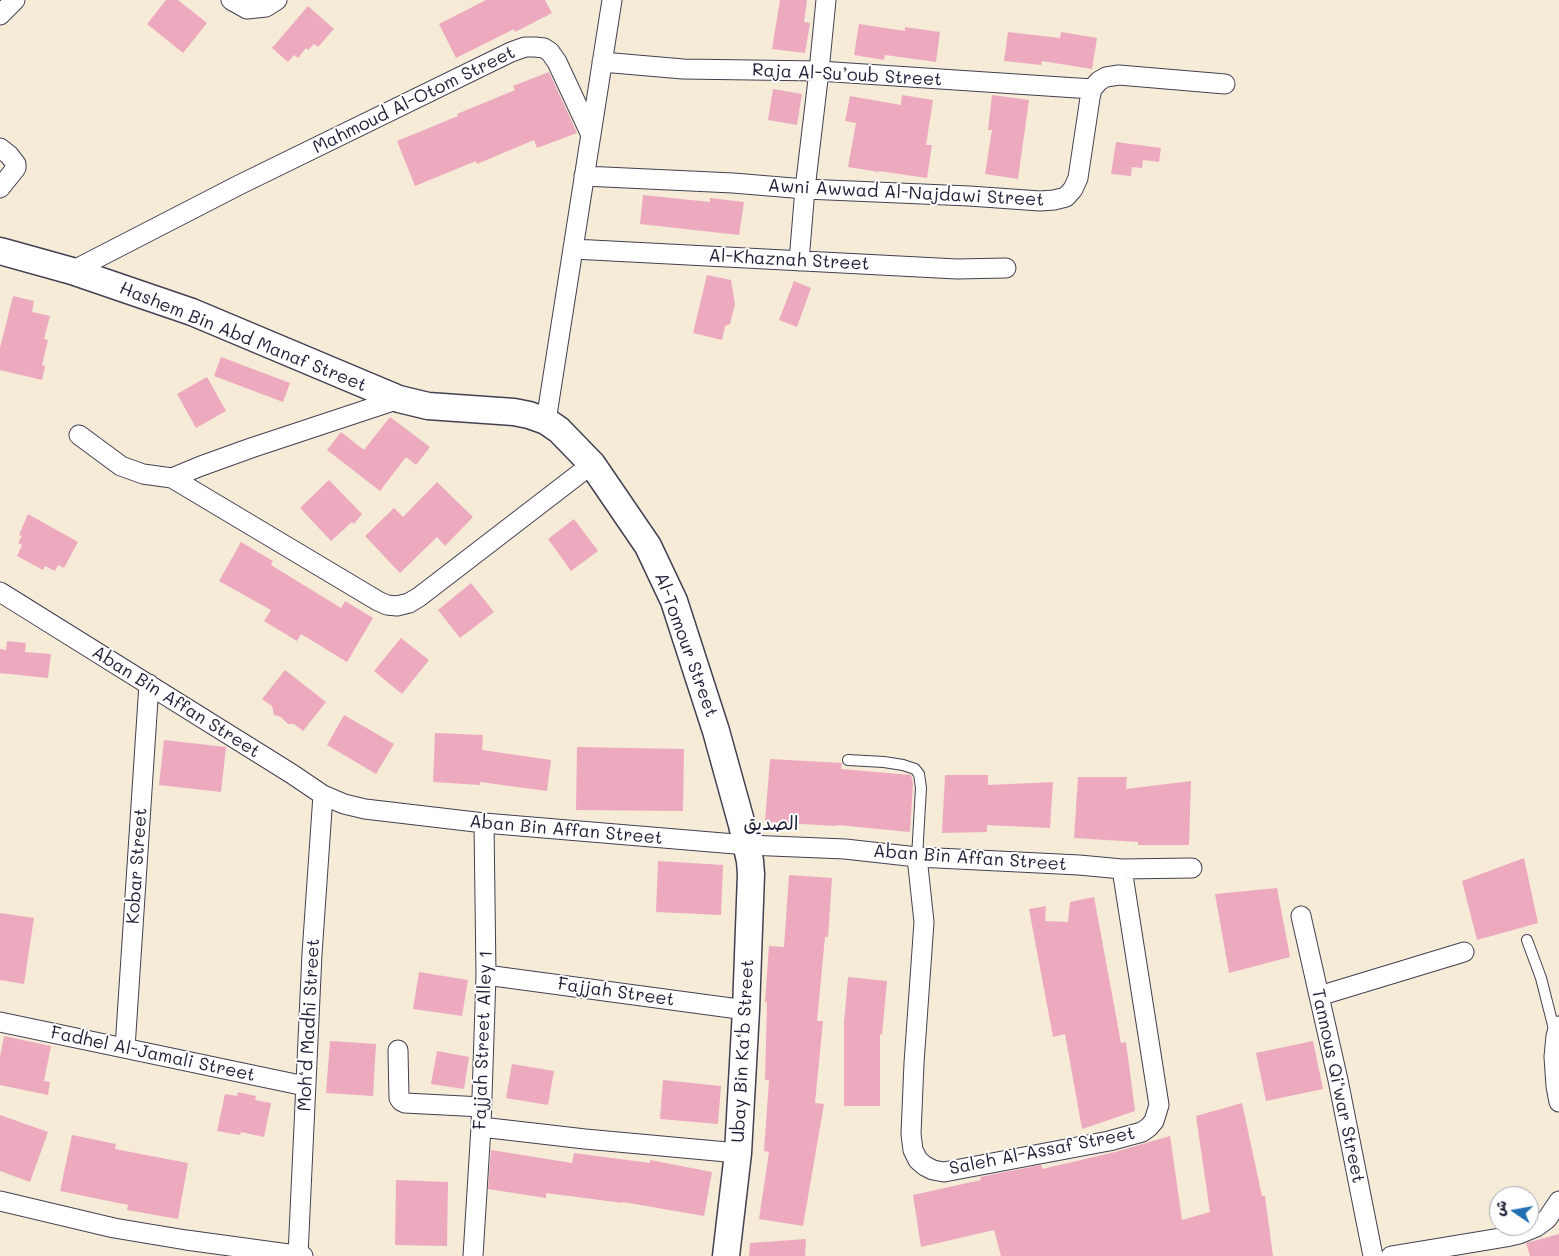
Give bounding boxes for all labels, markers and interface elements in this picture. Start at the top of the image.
street label: Mahmoud Al-Otom Street [309,42,519,158]
street label: Raja Al-Su’oub Street [751,59,943,91]
street label: Awni Awwad Al-Najdawi Street [767,175,1045,211]
street label: Al-Khaznah Street [708,245,870,275]
street label: Hashem Bin Abd Manaf Street [116,277,370,397]
street label: Al-Tomour Street [650,570,722,720]
street label: Aban Bin Affan Street [88,641,264,763]
street label: Kobar Street [122,807,152,925]
street label: Aban Bin Affan Street [468,811,664,849]
district label: الصديق [743,813,799,835]
street label: Aban Bin Affan Street [872,840,1068,876]
street label: Moh‘d Madhi Street [294,938,324,1112]
street label: Fajjah Street Alley 1 [469,950,497,1130]
street label: Ubay Bin Ka‘b Street [727,959,759,1143]
street label: Fajjah Street [556,973,676,1011]
street label: Tannous Qi‘war Street [1307,987,1369,1185]
street label: Fadhel Al-Jamali Street [49,1022,257,1086]
street label: Saleh Al-Assaf Street [947,1122,1137,1180]
north arrow [1489,1186,1539,1236]
text: ش [1489,1198,1511,1217]

